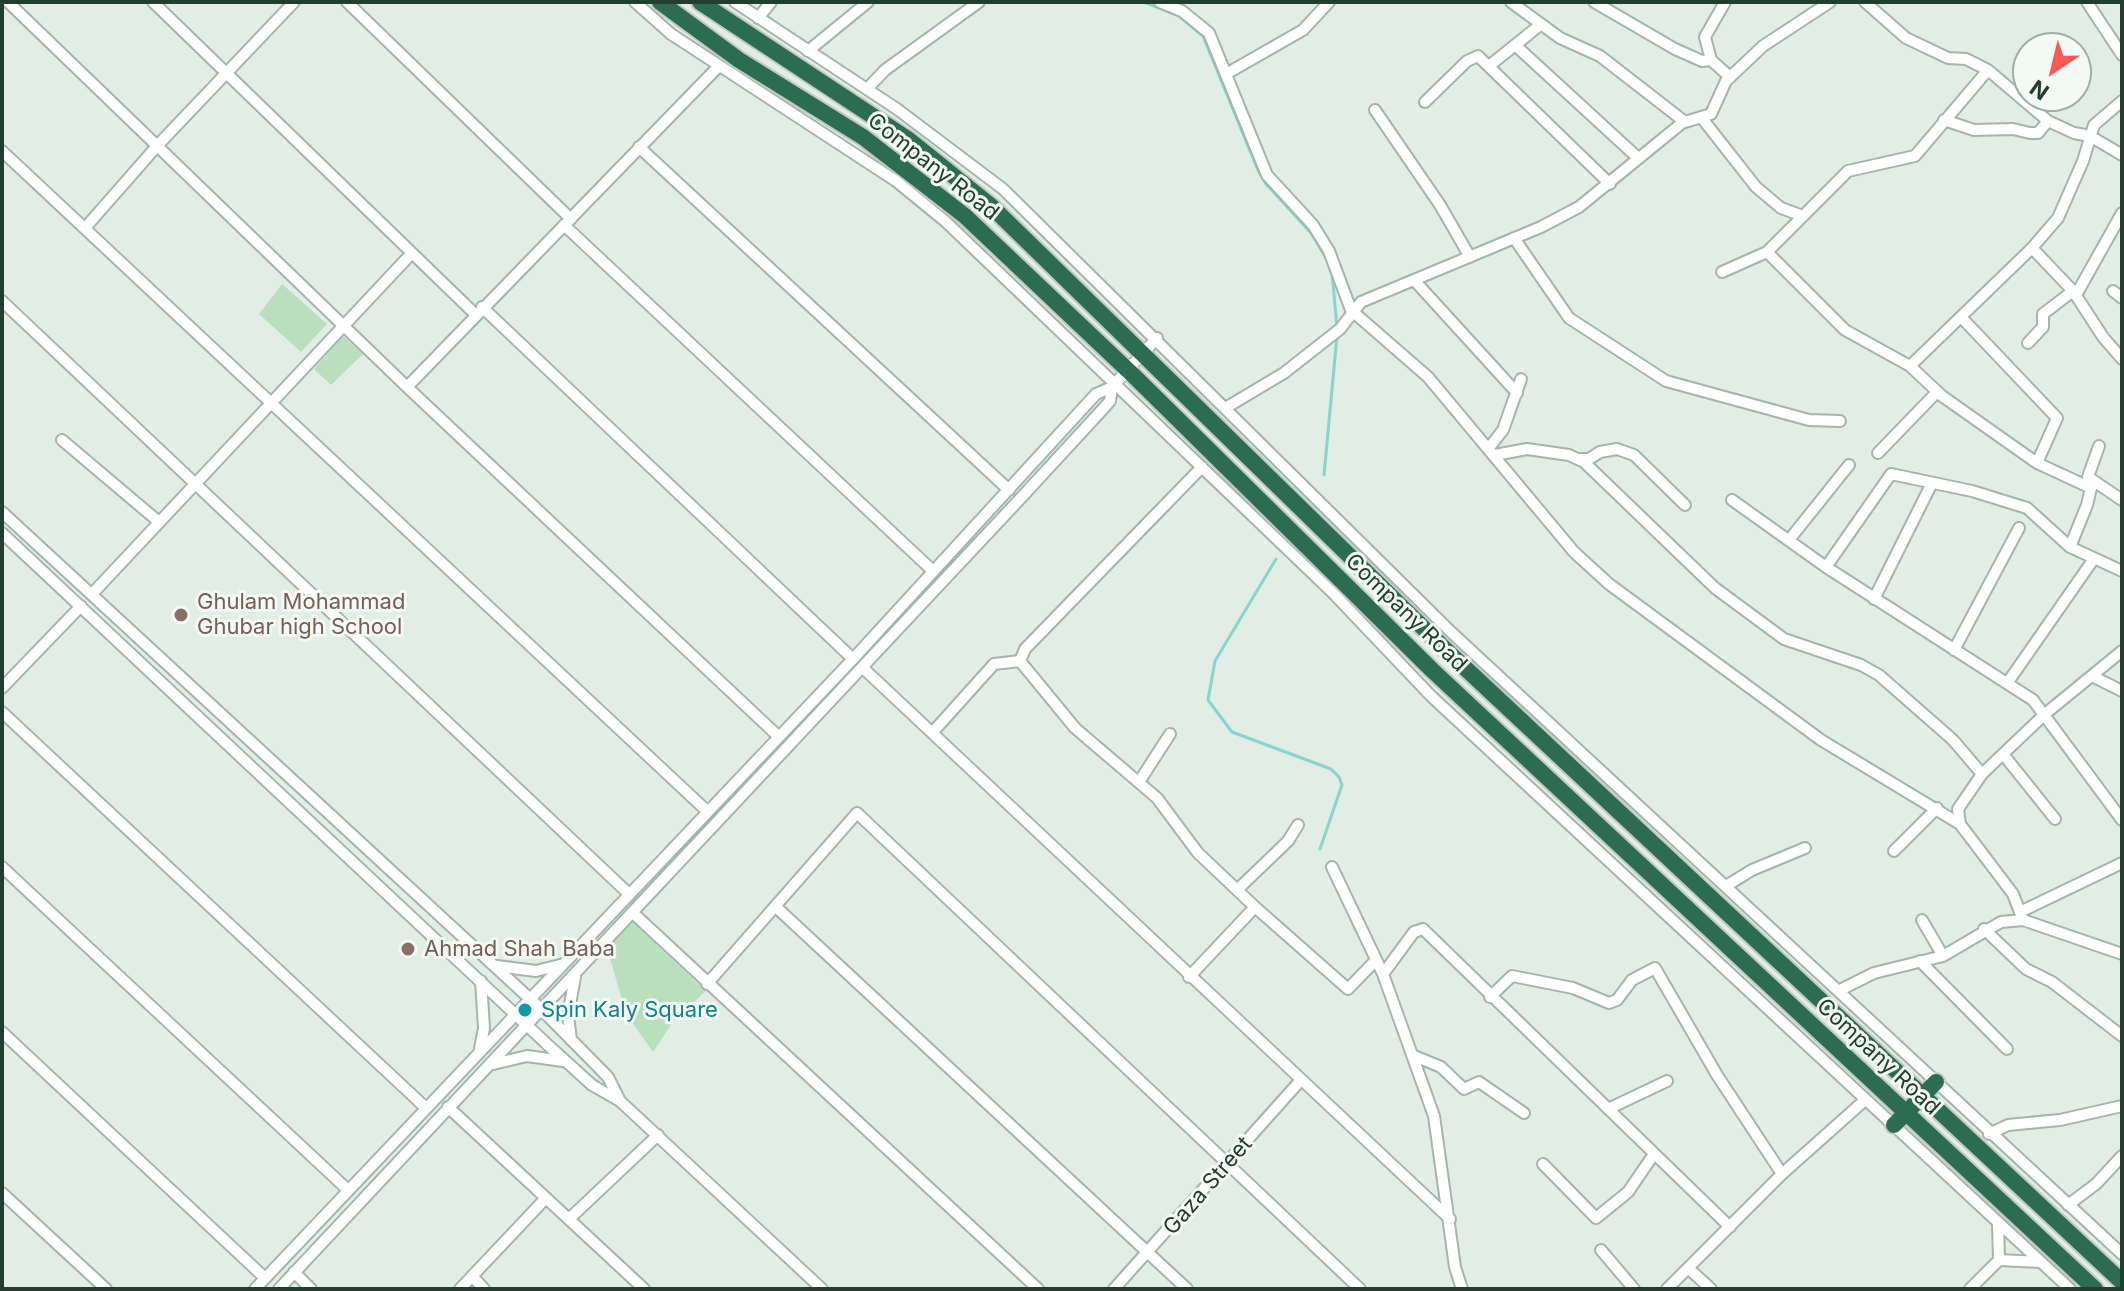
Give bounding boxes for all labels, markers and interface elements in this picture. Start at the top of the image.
north arrow [2012,32,2092,112]
text: N [2025,75,2054,105]
street label: Company Road [862,108,1004,226]
street label: Company Road [1340,548,1472,678]
place label: Ghulam Mohammad Ghubar high School [197,589,405,640]
marker: Ghulam Mohammad Ghubar high School [172,606,190,624]
place label: Ahmad Shah Baba [424,936,615,962]
marker: Ahmad Shah Baba [399,940,417,958]
street label: Company Road [1811,993,1945,1121]
place label: Spin Kaly Square [541,997,718,1023]
marker: Spin Kaly Square [516,1001,534,1019]
street label: Gaza Street [1158,1131,1258,1241]

